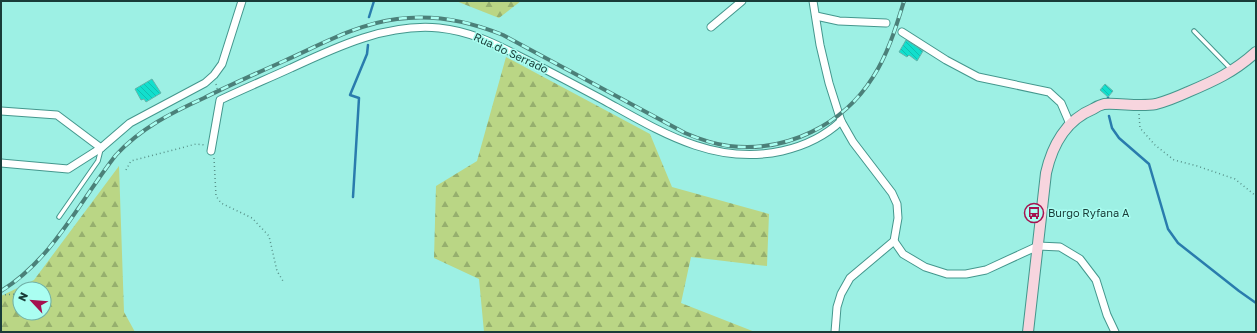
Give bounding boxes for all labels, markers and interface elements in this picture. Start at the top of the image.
street label: Rua do Serrado [472,30,551,76]
bus stop icon: Burgo Ryfana A [1023,202,1045,224]
place label: Burgo Ryfana A [1048,206,1130,219]
north arrow [12,281,52,321]
text: N [15,290,30,303]

